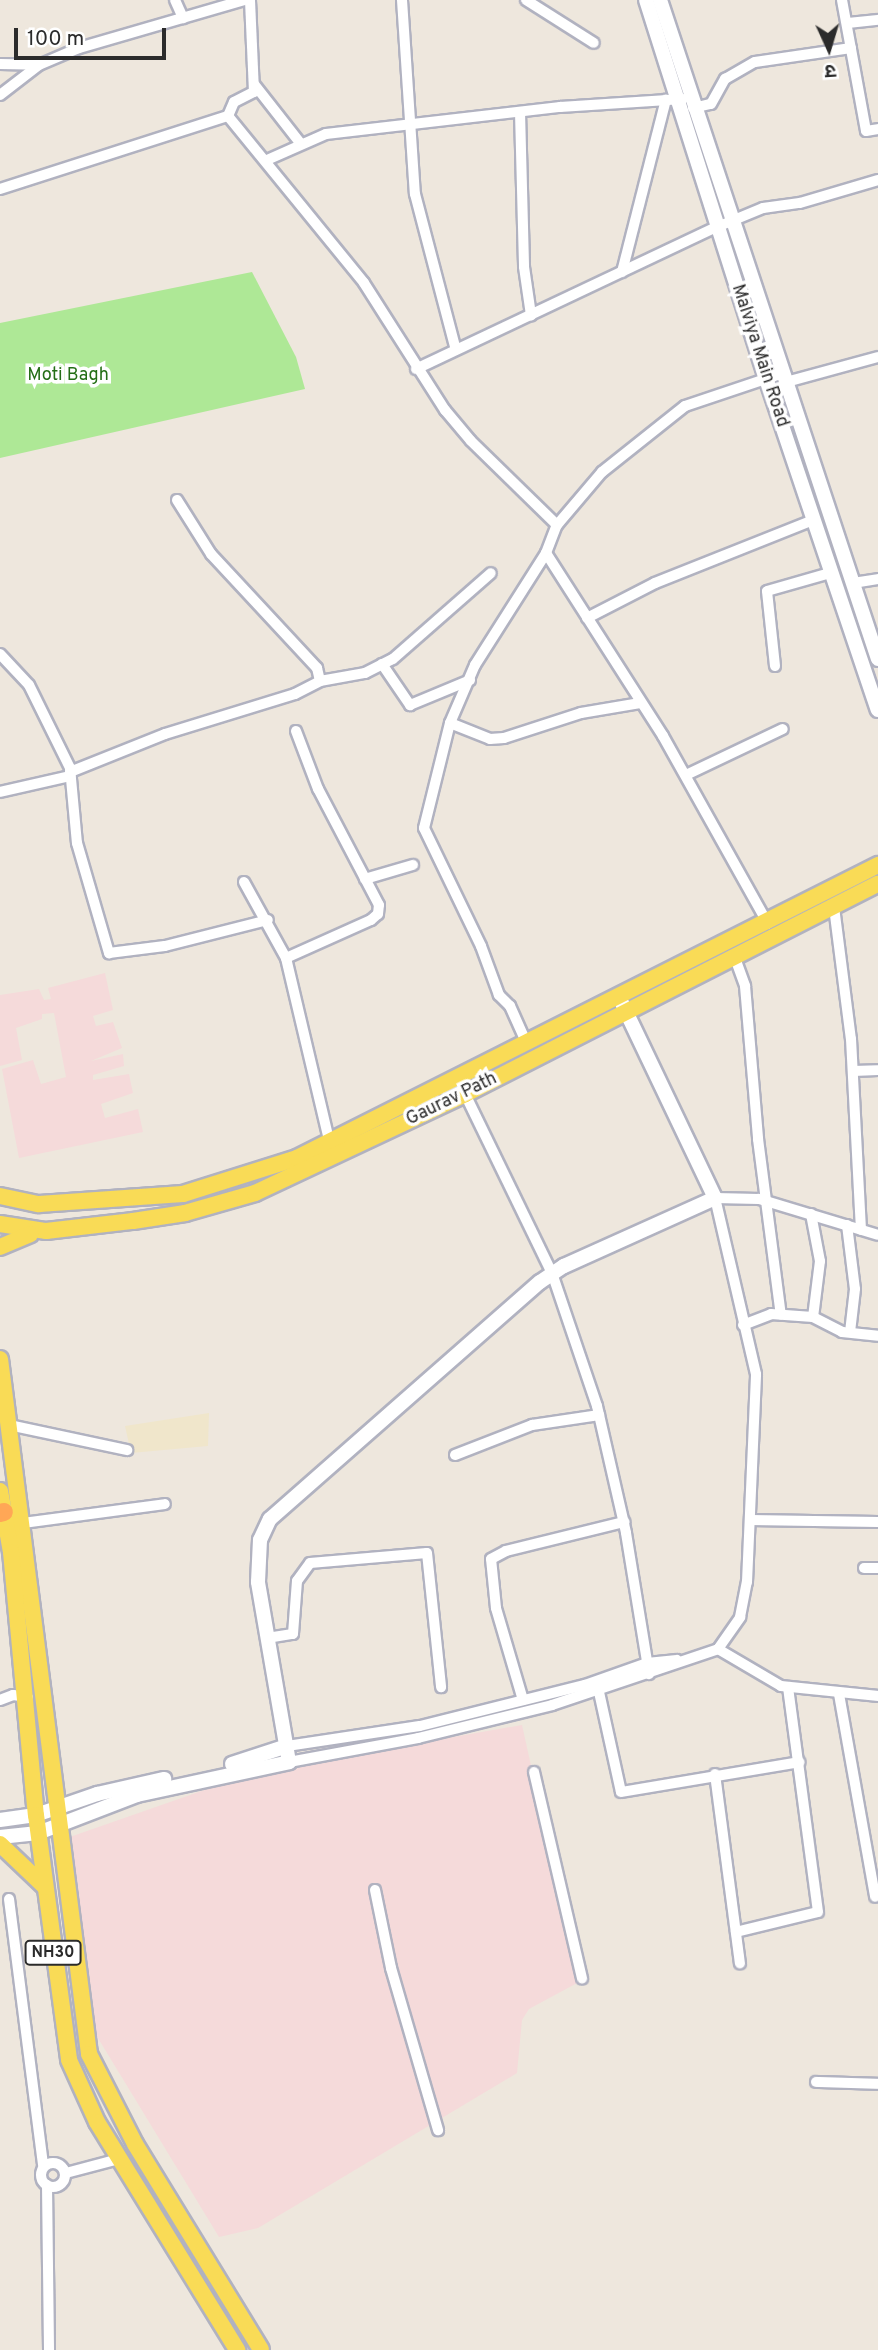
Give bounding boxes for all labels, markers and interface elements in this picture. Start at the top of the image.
scale bar [18,14,170,58]
north arrow [794,14,864,84]
text: 100 m [27,26,84,53]
text: उ [824,58,837,82]
street label: Malviya Main Road [726,282,792,430]
park label: Moti Bagh [27,365,109,387]
street label: Gaurav Path [403,1069,501,1131]
road number: NH30 [23,1940,83,1966]

